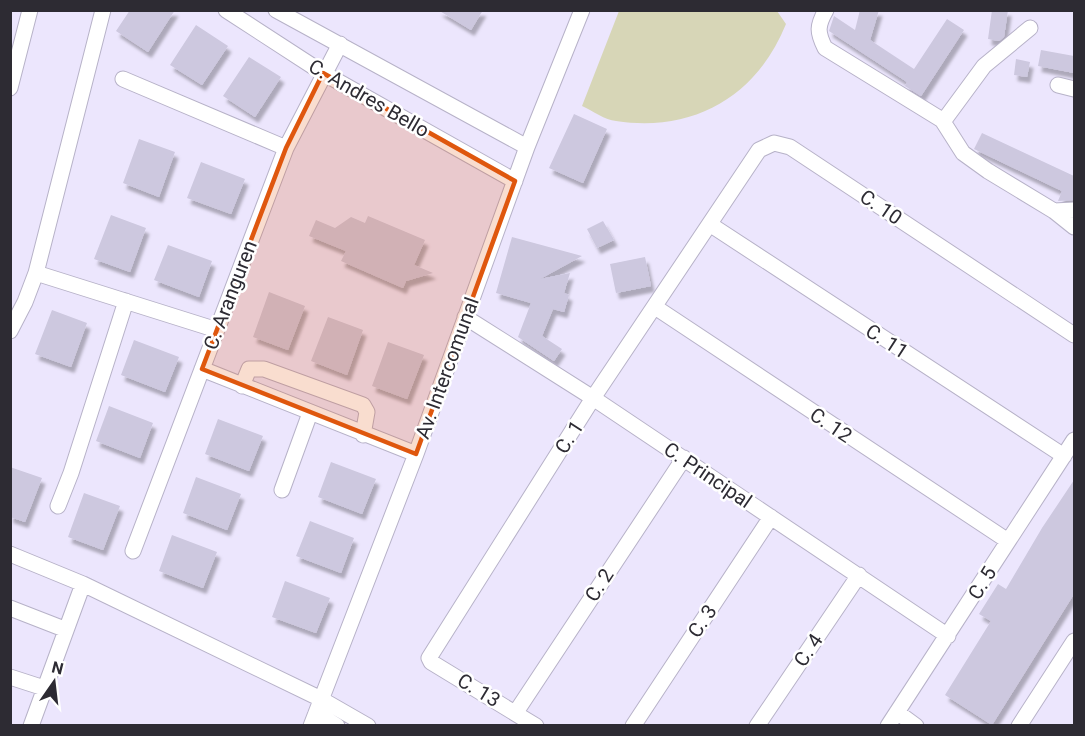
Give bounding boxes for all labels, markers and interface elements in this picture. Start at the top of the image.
street label: C. Andres Bello [304,54,434,142]
street label: C. 10 [855,184,907,230]
street label: C. Aranguren [198,237,262,353]
street label: Av. Intercomunal [410,294,484,442]
street label: C. 11 [861,318,913,364]
street label: C. 12 [805,402,857,448]
street label: C. 1 [550,416,588,458]
street label: C. Principal [659,437,757,513]
street label: C. 5 [963,562,1001,604]
street label: C. 2 [580,564,618,606]
street label: C. 3 [682,600,722,642]
street label: C. 4 [788,629,828,671]
north arrow [24,652,84,712]
text: N [50,657,65,679]
street label: C. 13 [453,668,505,712]

